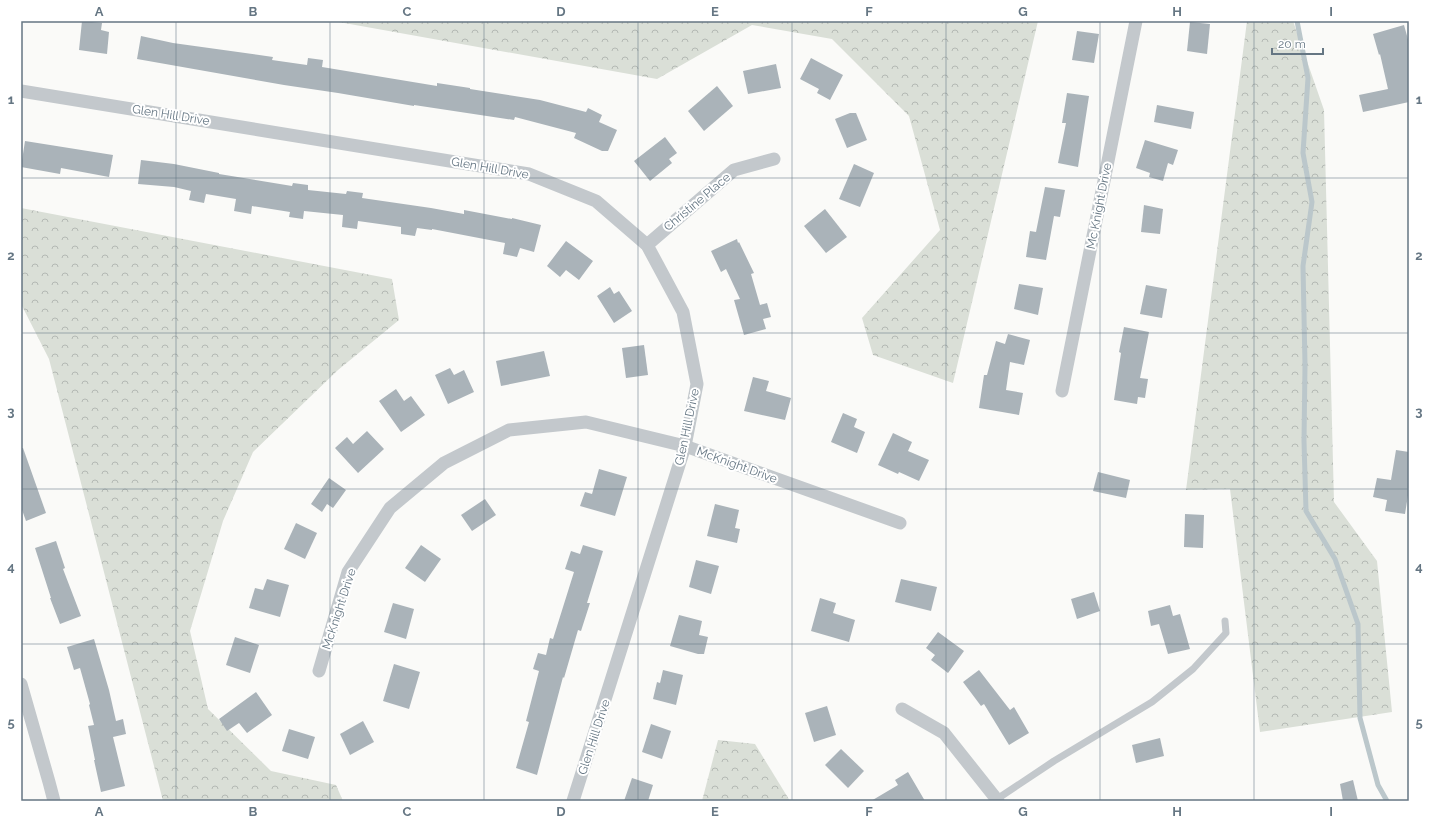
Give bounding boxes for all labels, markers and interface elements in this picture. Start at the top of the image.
text: A [95,4,104,19]
text: B [249,4,258,19]
text: C [403,4,412,19]
text: D [556,4,566,19]
text: E [711,4,719,19]
text: F [865,4,873,19]
text: G [1018,4,1028,19]
text: H [1172,4,1182,19]
text: I [1329,4,1333,19]
scale bar [1272,30,1323,56]
text: 20 m [1278,37,1306,51]
text: 1 [8,92,15,107]
text: 1 [1416,92,1423,107]
street label: Glen Hill Drive [131,102,211,128]
street label: Glen Hill Drive [450,154,530,182]
street label: Mc Knight Drive [1084,162,1114,250]
street label: Christine Place [661,170,733,234]
text: 2 [7,248,15,263]
text: 2 [1415,248,1423,263]
street label: Glen Hill Drive [672,387,702,467]
text: 3 [7,404,15,419]
text: 3 [1415,404,1423,419]
street label: McKnight Drive [695,444,779,486]
text: 4 [7,559,15,574]
text: 4 [1415,559,1423,574]
street label: McKnight Drive [319,567,359,651]
street label: Glen Hill Drive [575,698,613,776]
text: 5 [7,715,15,730]
text: 5 [1415,715,1423,730]
text: A [95,804,104,819]
text: B [249,804,258,819]
text: C [403,804,412,819]
text: D [556,804,566,819]
text: E [711,804,719,819]
text: F [865,804,873,819]
text: G [1018,804,1028,819]
text: H [1172,804,1182,819]
text: I [1329,804,1333,819]

